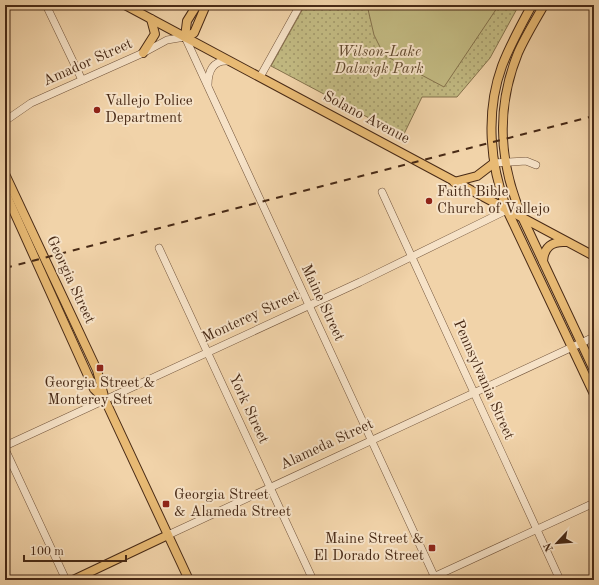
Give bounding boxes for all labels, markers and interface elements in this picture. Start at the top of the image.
street label: Amador Street [41,37,135,89]
park label: Wilson-Lake Dalwigk Park [333,45,424,77]
street label: Solano Avenue [320,89,412,147]
place label: Vallejo Police Department [105,94,193,126]
marker: Vallejo Police Department [92,105,102,115]
place label: Faith Bible Church of Vallejo [437,185,550,217]
marker: Faith Bible Church of Vallejo [424,196,434,206]
street label: Georgia Street [43,234,97,326]
street label: Maine Street [298,262,346,344]
street label: Monterey Street [200,288,302,346]
street label: Pennsylvania Street [450,318,516,442]
marker: Georgia Street & Monterey Street [95,363,105,373]
street label: York Street [225,372,271,446]
place label: Georgia Street & Monterey Street [45,376,155,408]
street label: Alameda Street [278,417,376,473]
place label: Georgia Street & Alameda Street [174,488,291,520]
marker: Georgia Street & Alameda Street [161,499,171,509]
north arrow [537,523,577,563]
place label: Maine Street & El Dorado Street [313,532,424,564]
scale bar [24,537,126,563]
text: N [542,540,556,553]
marker: Maine Street & El Dorado Street [427,543,437,553]
text: 100 m [30,546,64,558]

